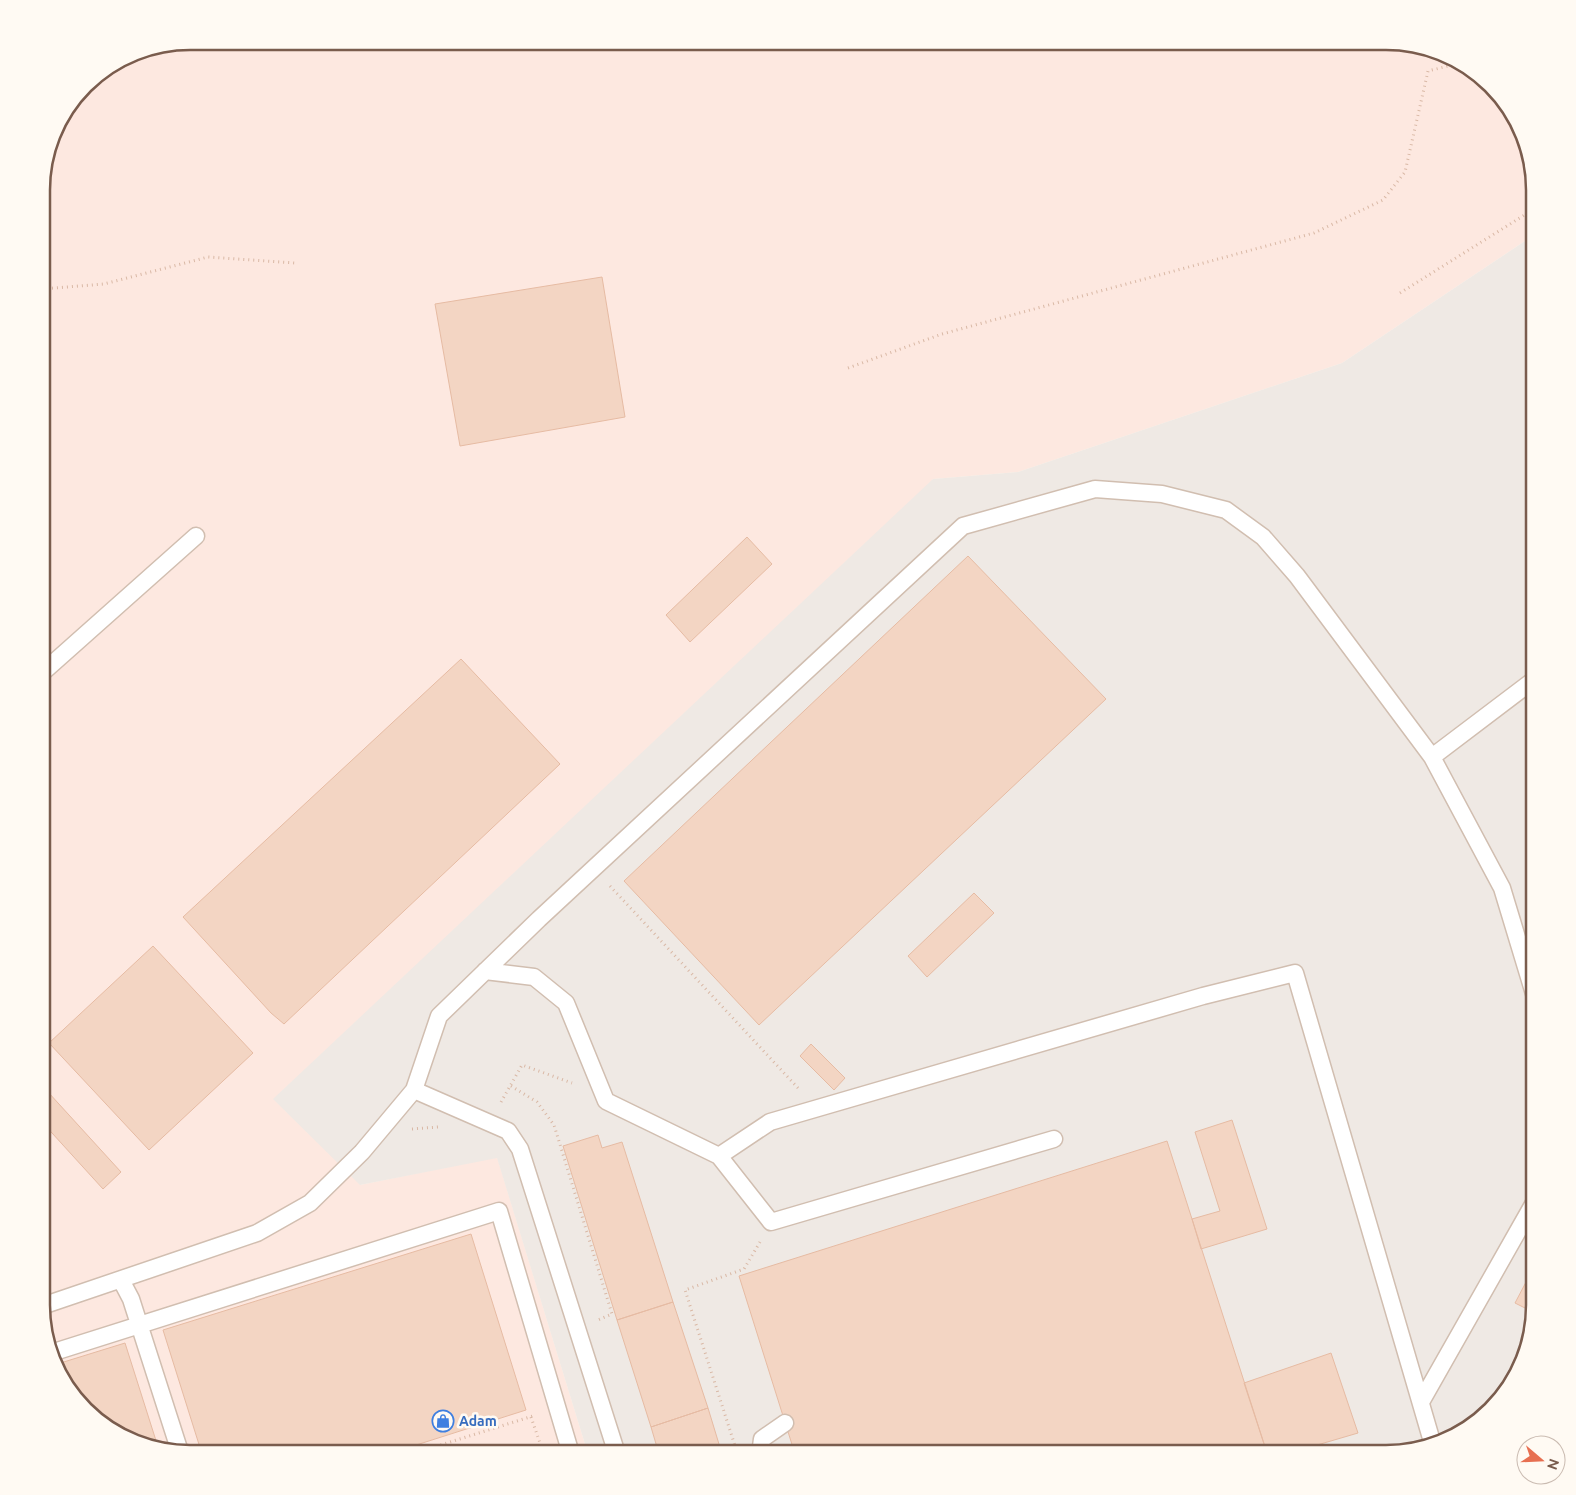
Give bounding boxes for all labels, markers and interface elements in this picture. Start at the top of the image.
shop icon: Adam [431,1409,455,1433]
place label: Adam [459,1413,497,1429]
north arrow [1516,1435,1566,1485]
text: N [1544,1457,1563,1472]

